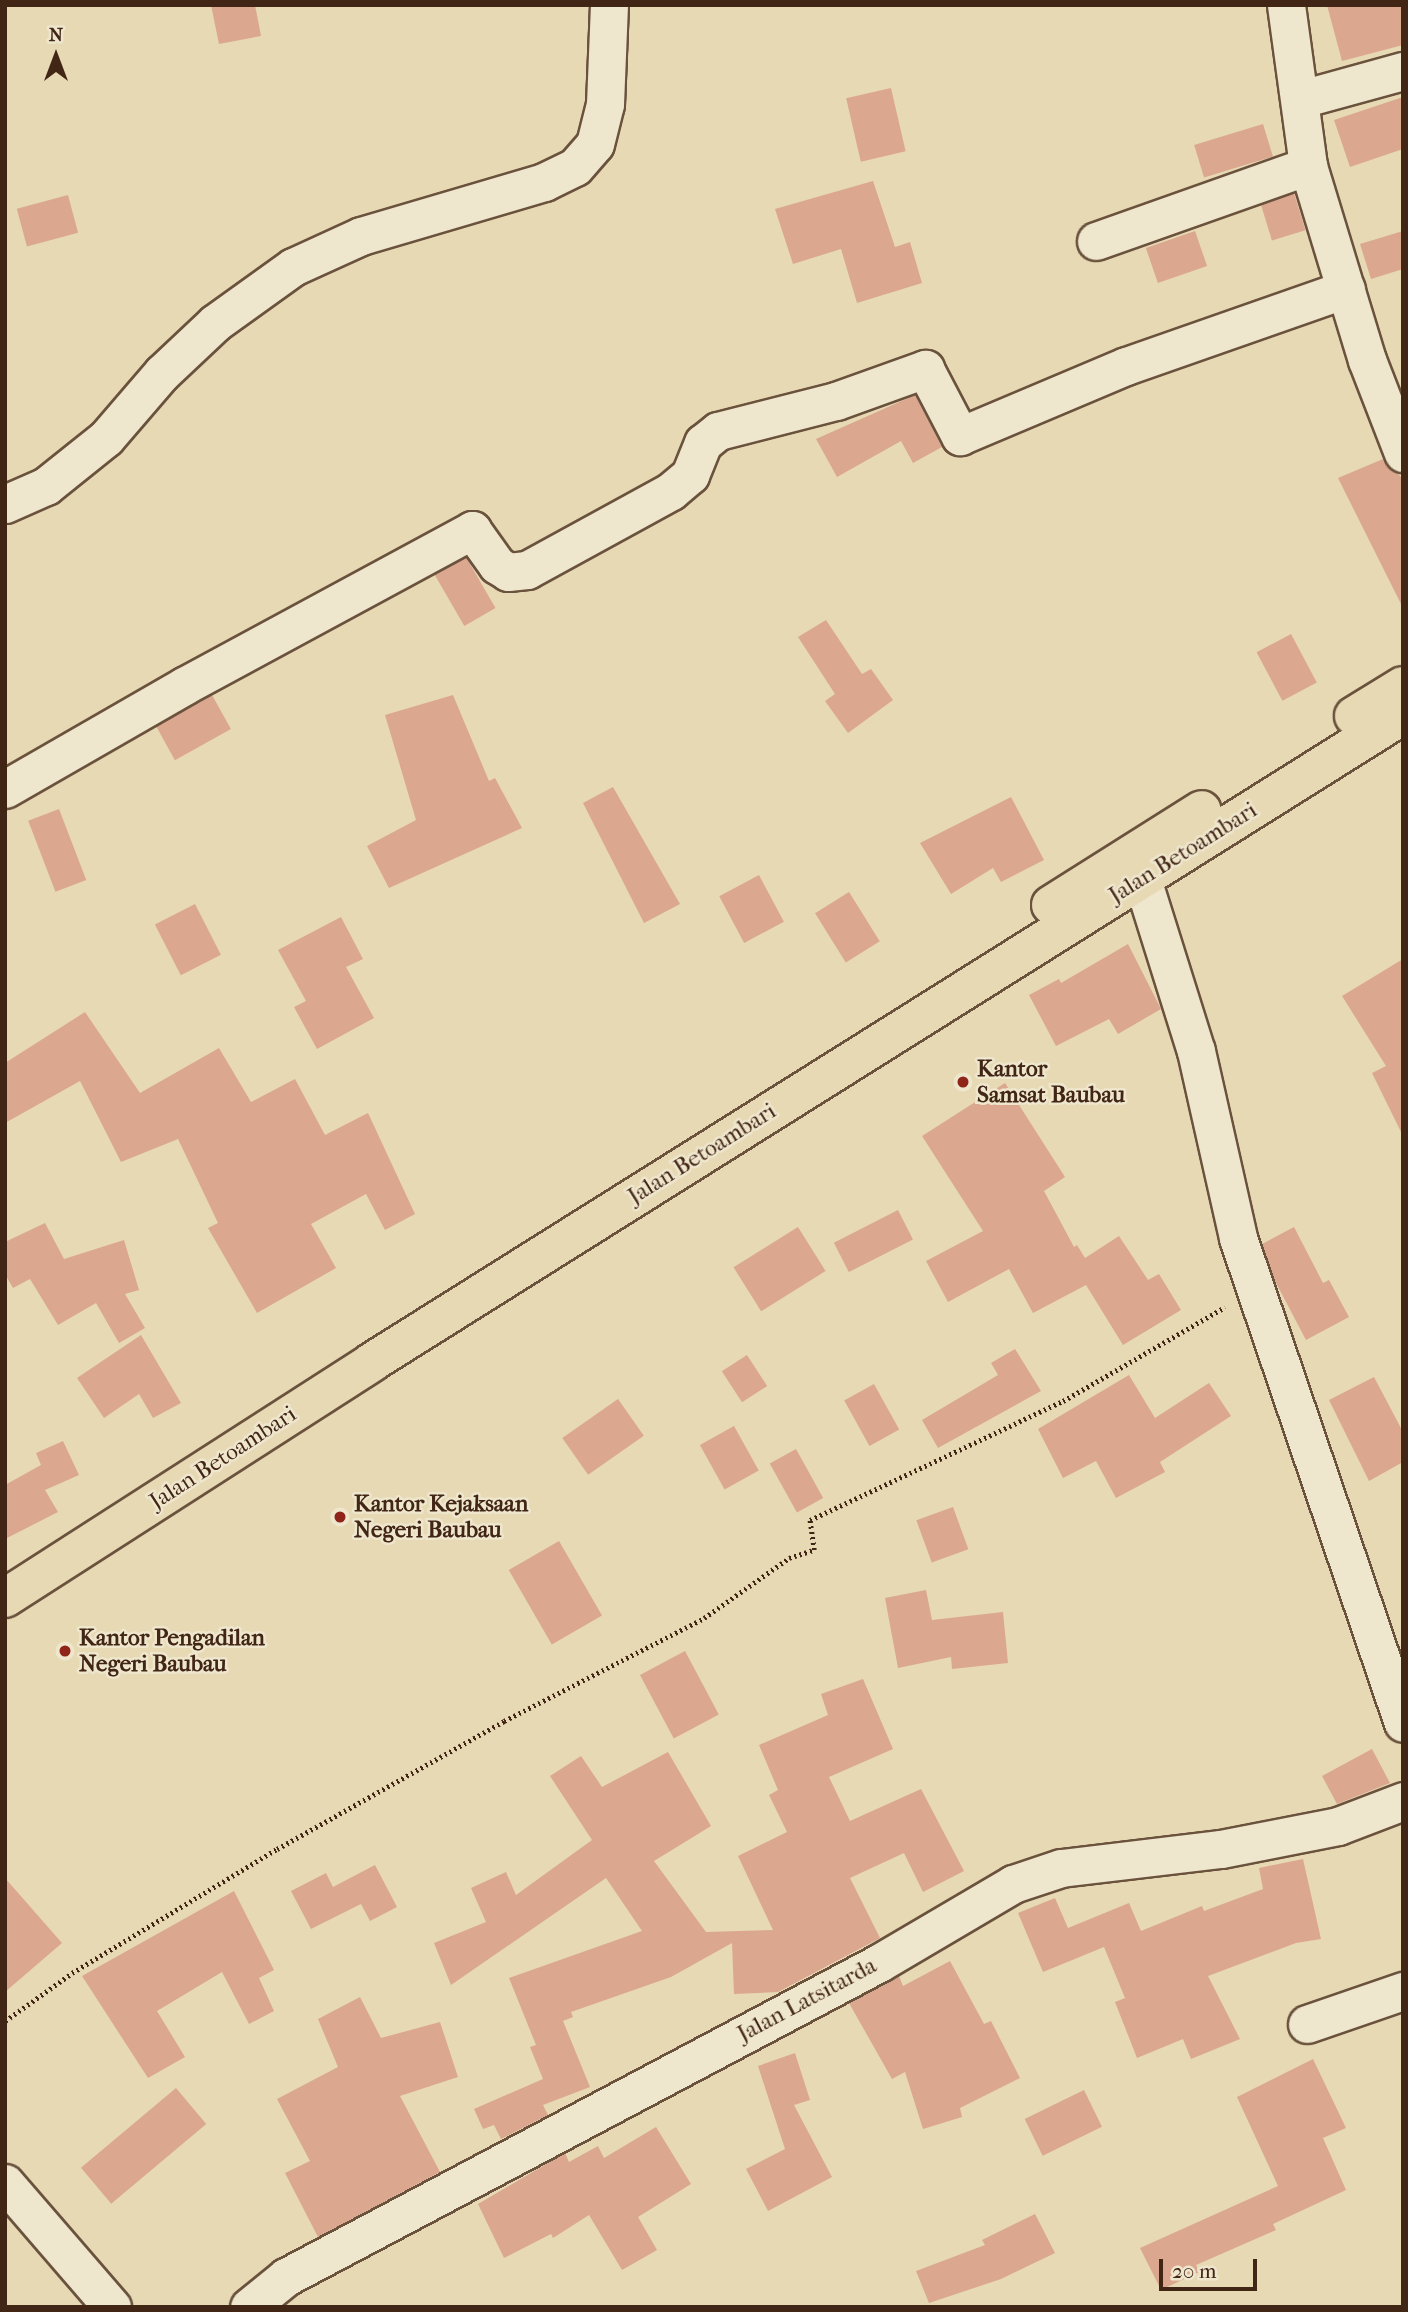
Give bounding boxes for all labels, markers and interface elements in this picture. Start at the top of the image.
north arrow [21,21,91,91]
text: N [49,24,63,46]
street label: Jalan Betoambari [1104,796,1262,910]
place label: Kantor Samsat Baubau [977,1055,1125,1109]
marker: Kantor Samsat Baubau [955,1074,971,1090]
street label: Jalan Betoambari [623,1097,781,1211]
street label: Jalan Betoambari [145,1400,301,1516]
place label: Kantor Kejaksaan Negeri Baubau [354,1490,528,1544]
marker: Kantor Kejaksaan Negeri Baubau [332,1509,348,1525]
place label: Kantor Pengadilan Negeri Baubau [79,1624,265,1678]
marker: Kantor Pengadilan Negeri Baubau [57,1643,73,1659]
street label: Jalan Latsitarda [733,1952,881,2048]
scale bar [1163,2246,1261,2290]
text: 20 m [1172,2259,1216,2283]

